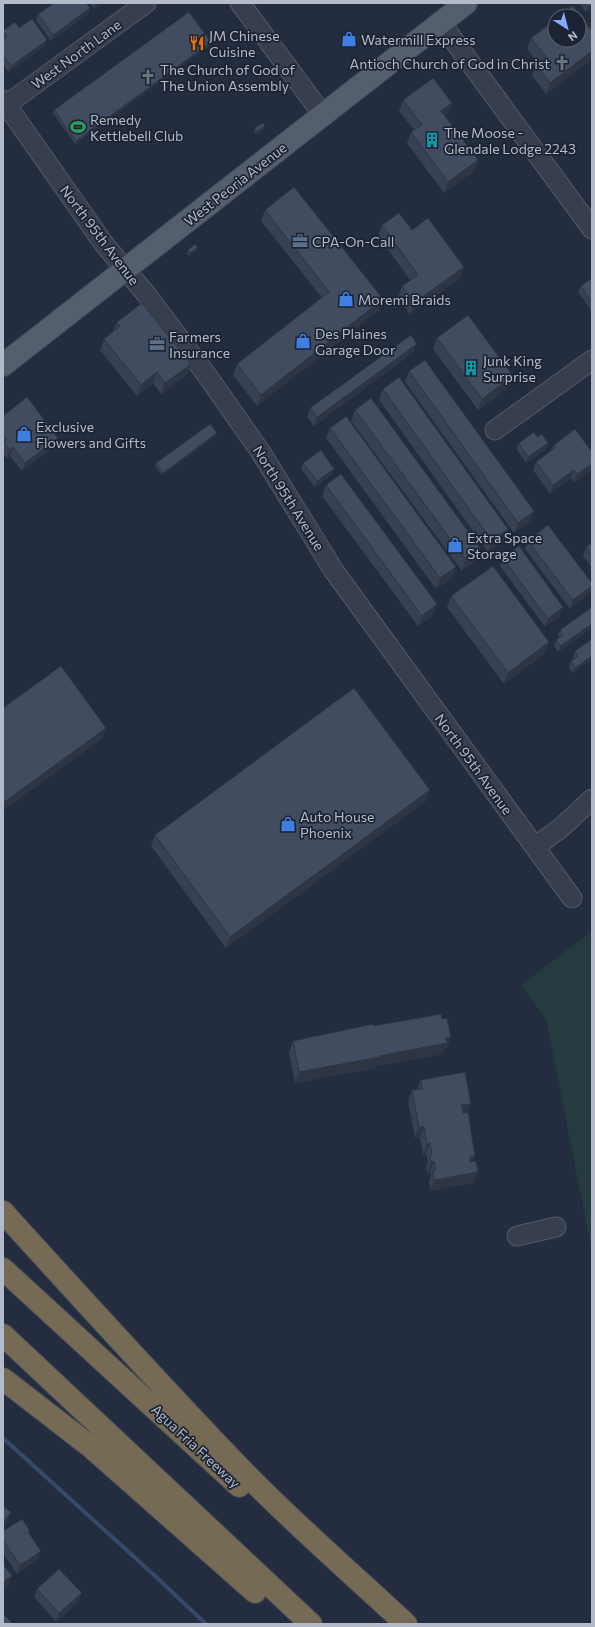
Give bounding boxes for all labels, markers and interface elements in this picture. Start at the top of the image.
north arrow [547,8,587,48]
street label: West North Lane [28,16,124,92]
place label: JM Chinese Cuisine [209,27,280,60]
text: N [566,29,580,44]
shop icon: Watermill Express [340,30,358,48]
place label: Watermill Express [361,31,476,48]
restaurant icon: JM Chinese Cuisine [188,34,206,52]
church icon: Antioch Church of God in Christ [553,54,571,72]
place label: Antioch Church of God in Christ [350,55,550,72]
place label: The Church of God of The Union Assembly [160,61,296,94]
church icon: The Church of God of The Union Assembly [139,68,157,86]
place label: Remedy Kettlebell Club [90,111,183,144]
sports icon: Remedy Kettlebell Club [69,118,87,136]
place label: The Moose - Glendale Lodge 2243 [444,124,576,157]
building icon: The Moose - Glendale Lodge 2243 [423,131,441,149]
street label: West Peoria Avenue [180,139,290,229]
street label: North 95th Avenue [57,182,143,288]
office icon: CPA-On-Call [291,232,309,250]
place label: CPA-On-Call [312,233,394,250]
shop icon: Moremi Braids [337,290,355,308]
place label: Moremi Braids [358,291,451,308]
place label: Des Plaines Garage Door [315,325,396,358]
place label: Farmers Insurance [169,328,230,361]
shop icon: Des Plaines Garage Door [294,332,312,350]
office icon: Farmers Insurance [148,335,166,353]
place label: Junk King Surprise [483,352,542,385]
building icon: Junk King Surprise [462,359,480,377]
place label: Exclusive Flowers and Gifts [36,418,146,451]
shop icon: Exclusive Flowers and Gifts [15,425,33,443]
street label: North 95th Avenue [250,442,328,554]
place label: Extra Space Storage [467,529,542,562]
shop icon: Extra Space Storage [446,536,464,554]
street label: North 95th Avenue [432,710,516,818]
place label: Auto House Phoenix [300,808,374,841]
shop icon: Auto House Phoenix [279,815,297,833]
street label: Agua Fria Freeway [148,1401,244,1491]

